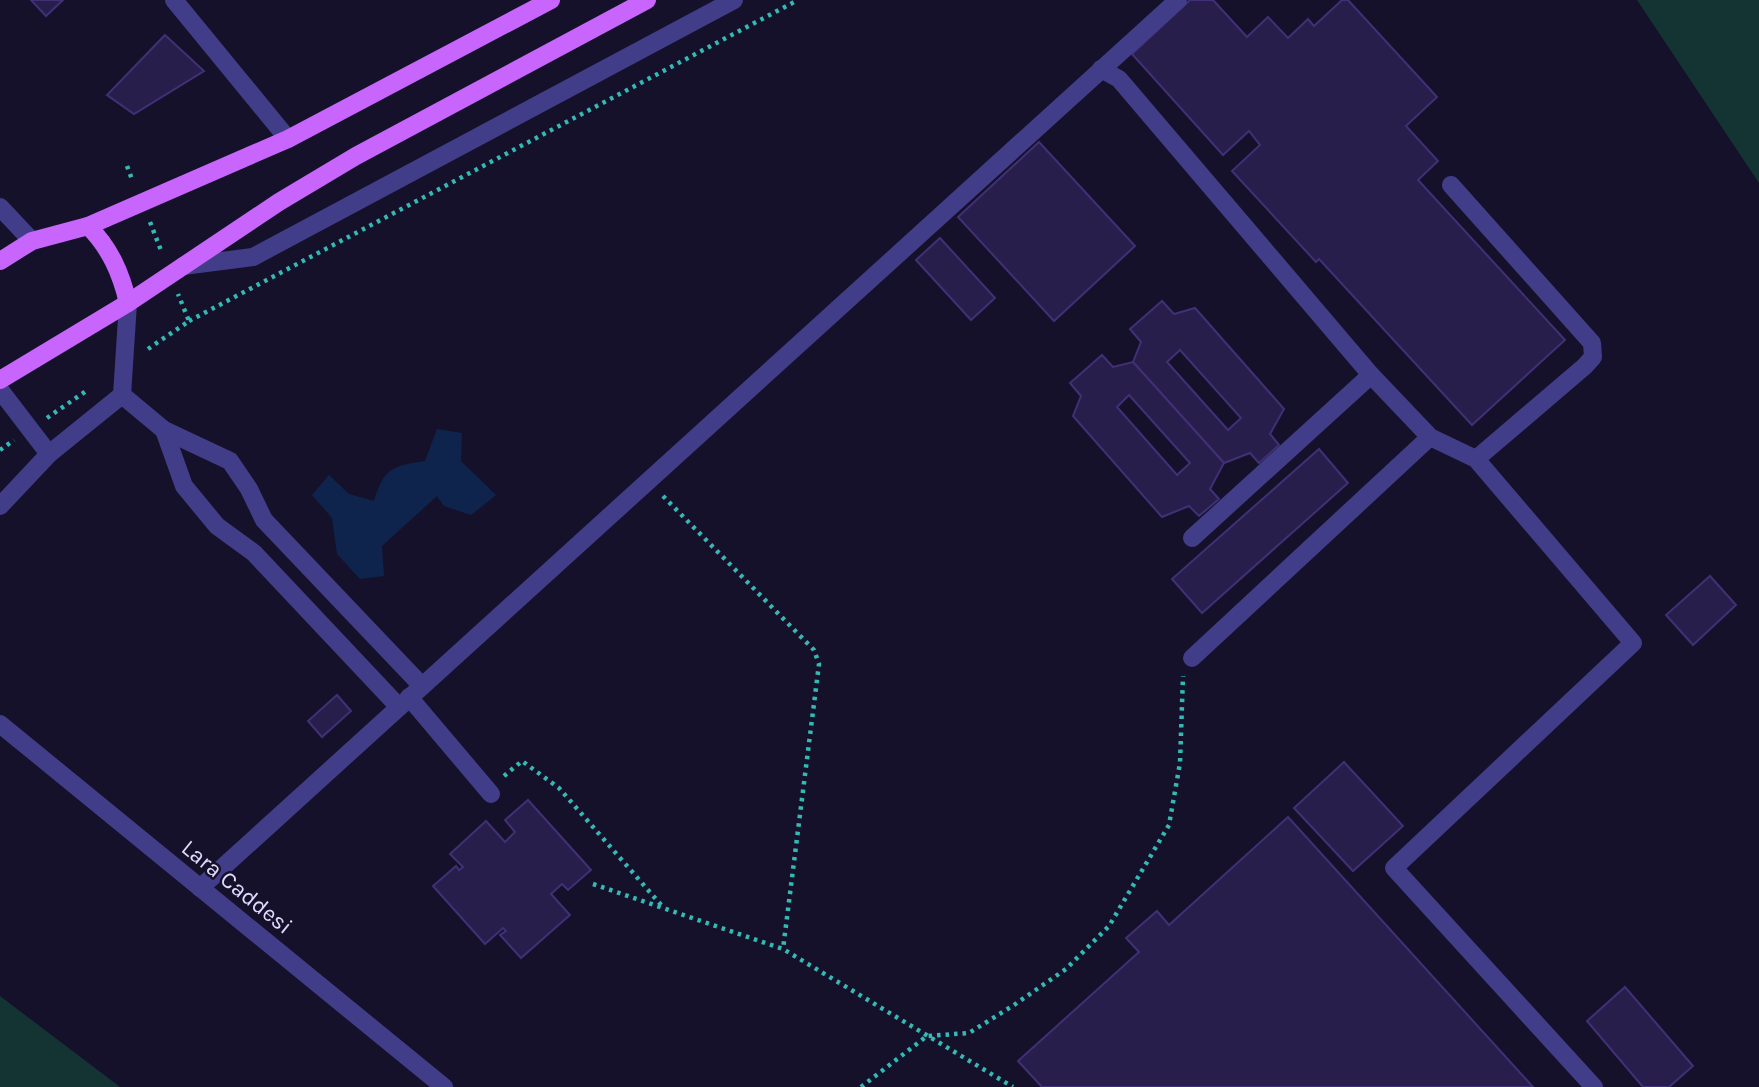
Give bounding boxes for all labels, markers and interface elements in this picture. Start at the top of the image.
street label: Lara Caddesi [176,834,298,940]

